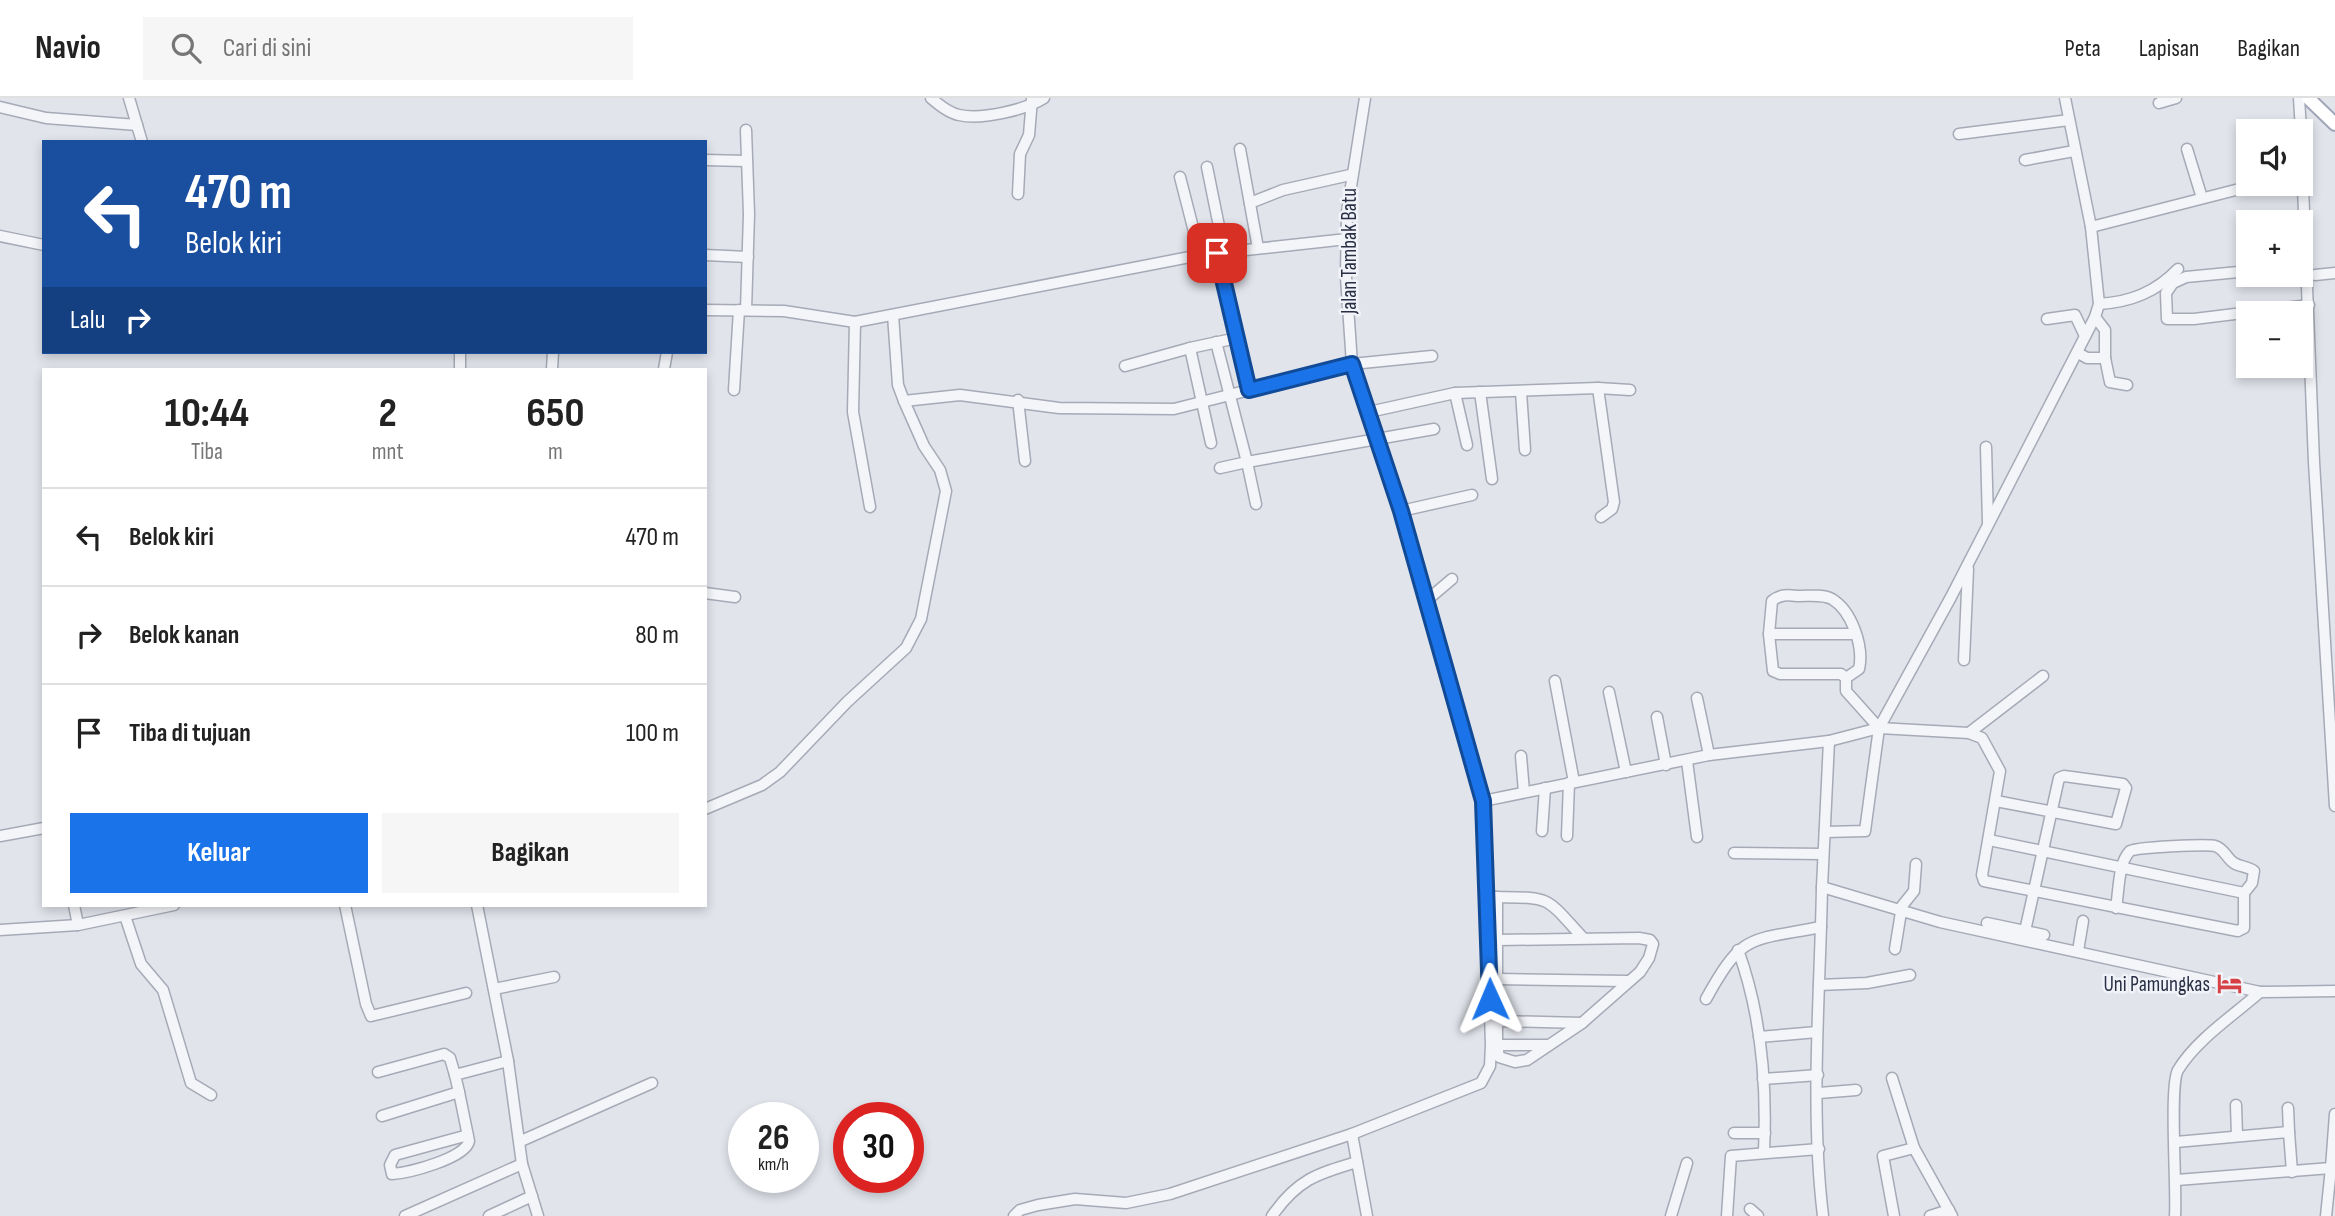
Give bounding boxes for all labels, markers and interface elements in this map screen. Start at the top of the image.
search box [143,17,633,80]
text: Navio [35,28,101,68]
icon: search [167,29,205,67]
text: Cari di sini [223,33,311,64]
text: Peta [2065,34,2101,63]
text: Lapisan [2139,34,2199,63]
text: Bagikan [2237,34,2300,63]
map controls [2236,119,2313,378]
button: sound [2236,119,2313,196]
text: 470 m [185,164,292,223]
icon: left [70,168,161,259]
street label: Jalan Tambak Batu [1337,188,1362,315]
button: + [2236,210,2313,287]
pin [1187,223,1247,283]
text: Belok kiri [185,224,282,263]
icon: arrive [1198,234,1236,272]
icon: right [119,301,157,339]
button: − [2236,301,2313,378]
text: Lalu [70,305,105,336]
text: 10:44 [165,388,249,439]
text: 2 [378,388,397,439]
text: 650 [526,388,584,439]
text: Tiba [191,438,223,466]
text: mnt [372,438,404,466]
text: m [548,438,563,466]
icon: left [70,518,108,556]
text: Belok kiri [129,522,214,553]
text: 470 m [626,522,679,553]
icon: right [70,616,108,654]
text: Belok kanan [129,620,239,651]
text: 80 m [635,620,679,651]
icon: arrive [70,714,108,752]
text: Tiba di tujuan [129,718,251,749]
text: 100 m [626,718,679,749]
button: Keluar [70,813,368,893]
button: Bagikan [382,813,679,893]
position arrow [1453,962,1527,1036]
hotel icon: Uni Pamungkas [2216,970,2244,998]
place label: Uni Pamungkas [2103,972,2210,997]
speed limit sign: 30 [833,1102,924,1193]
text: 26 [758,1117,789,1160]
text: km/h [758,1154,789,1175]

